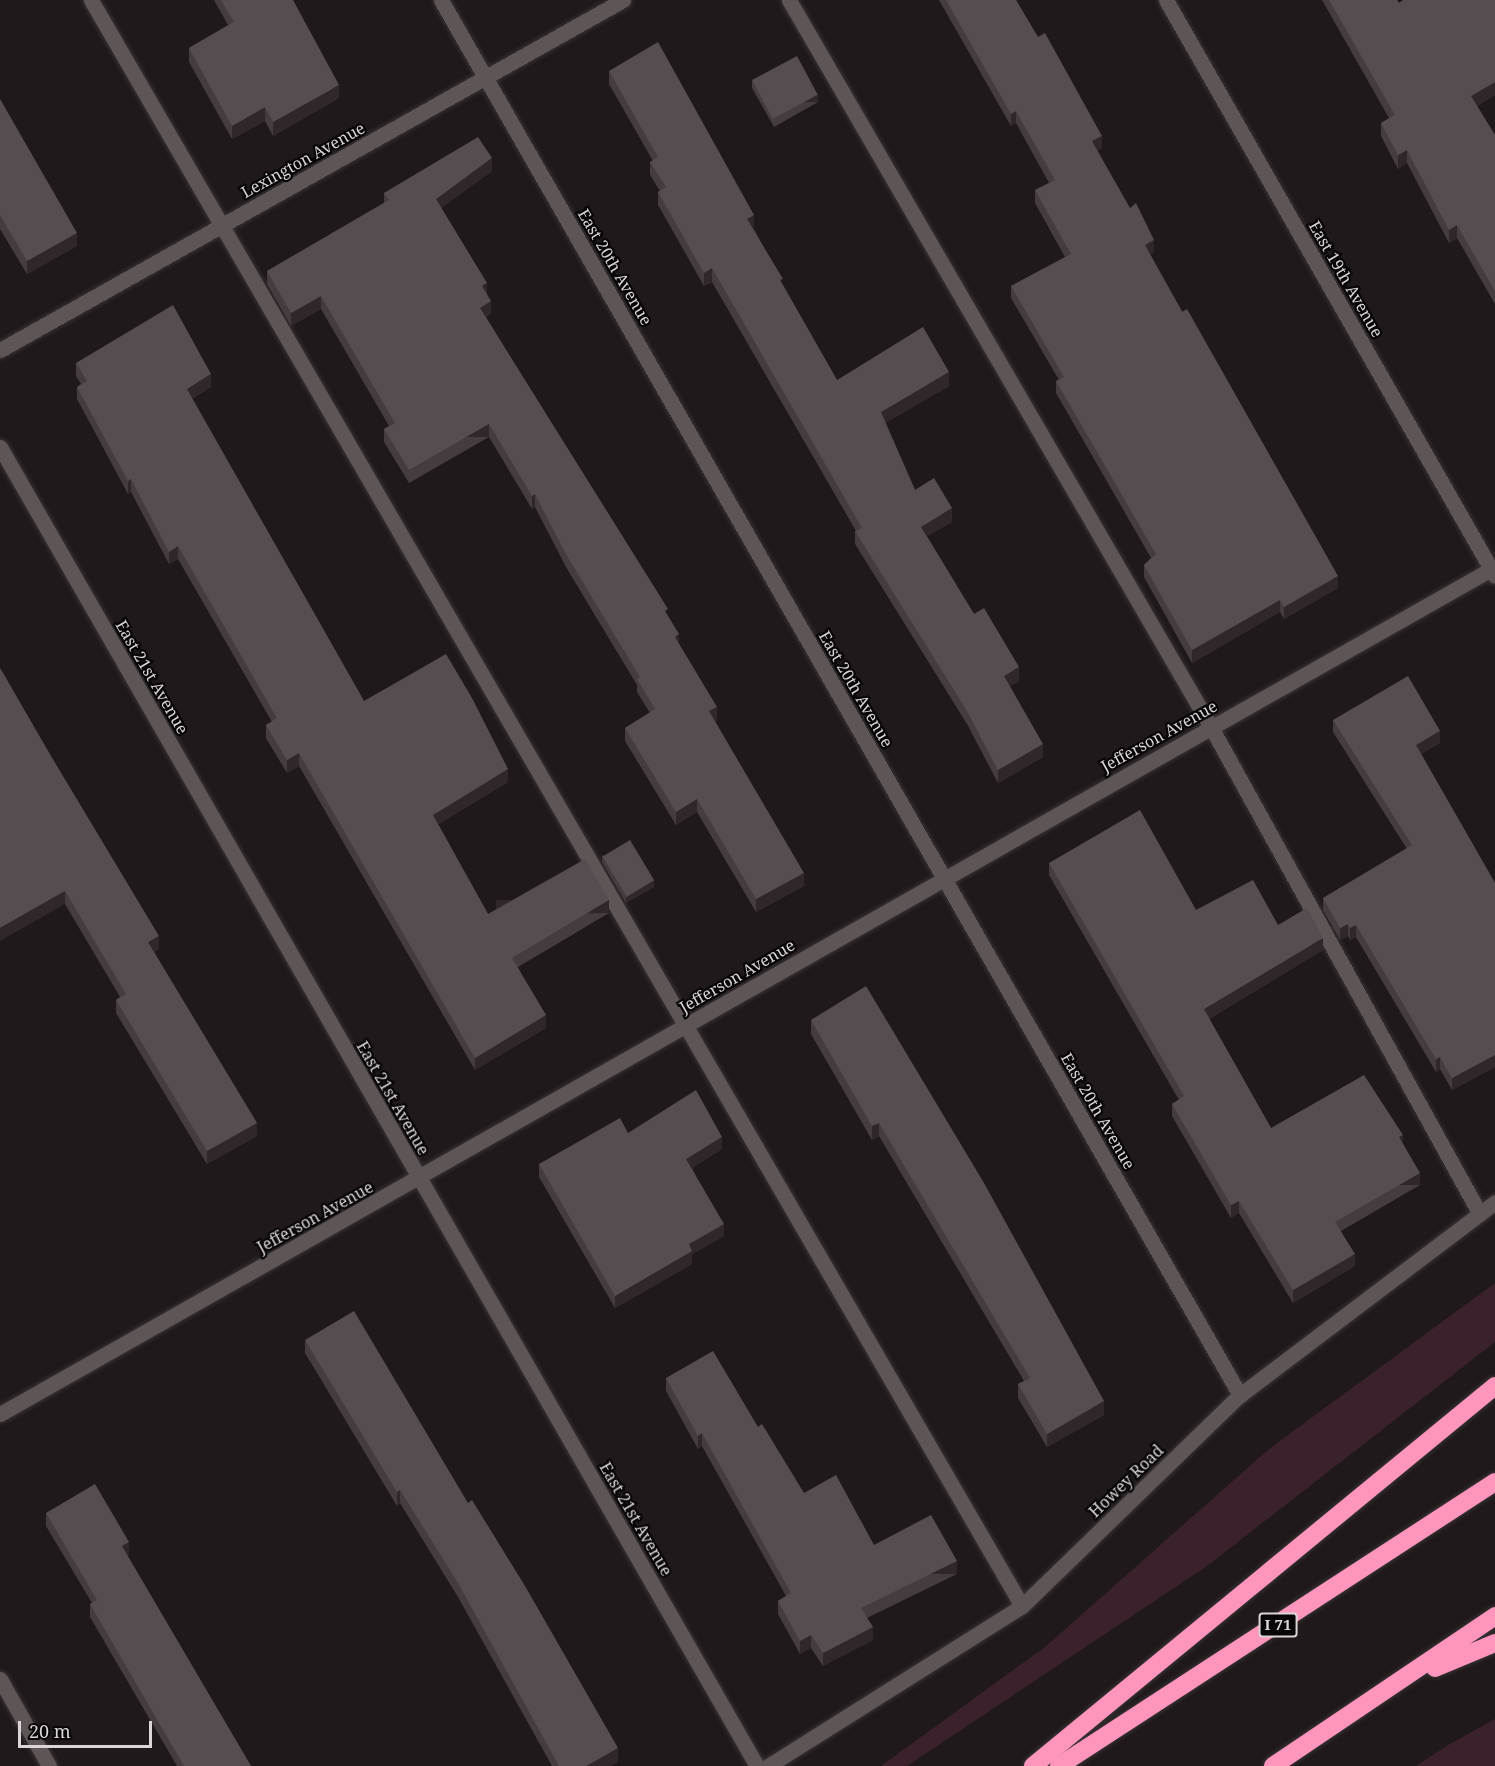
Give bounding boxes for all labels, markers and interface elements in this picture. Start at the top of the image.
street label: Lexington Avenue [238,118,368,202]
street label: East 20th Avenue [574,205,656,329]
street label: East 19th Avenue [1305,217,1387,341]
street label: East 21st Avenue [112,617,192,737]
street label: East 20th Avenue [815,627,897,751]
street label: Jefferson Avenue [1098,696,1220,776]
street label: Jefferson Avenue [676,935,798,1017]
street label: East 21st Avenue [353,1038,433,1158]
street label: East 20th Avenue [1057,1049,1139,1173]
street label: Jefferson Avenue [254,1177,376,1257]
street label: Howey Road [1085,1441,1167,1521]
street label: East 21st Avenue [596,1459,676,1579]
road number: I 71 [1258,1613,1298,1637]
scale bar [21,1709,154,1747]
text: 20 m [29,1719,71,1743]

